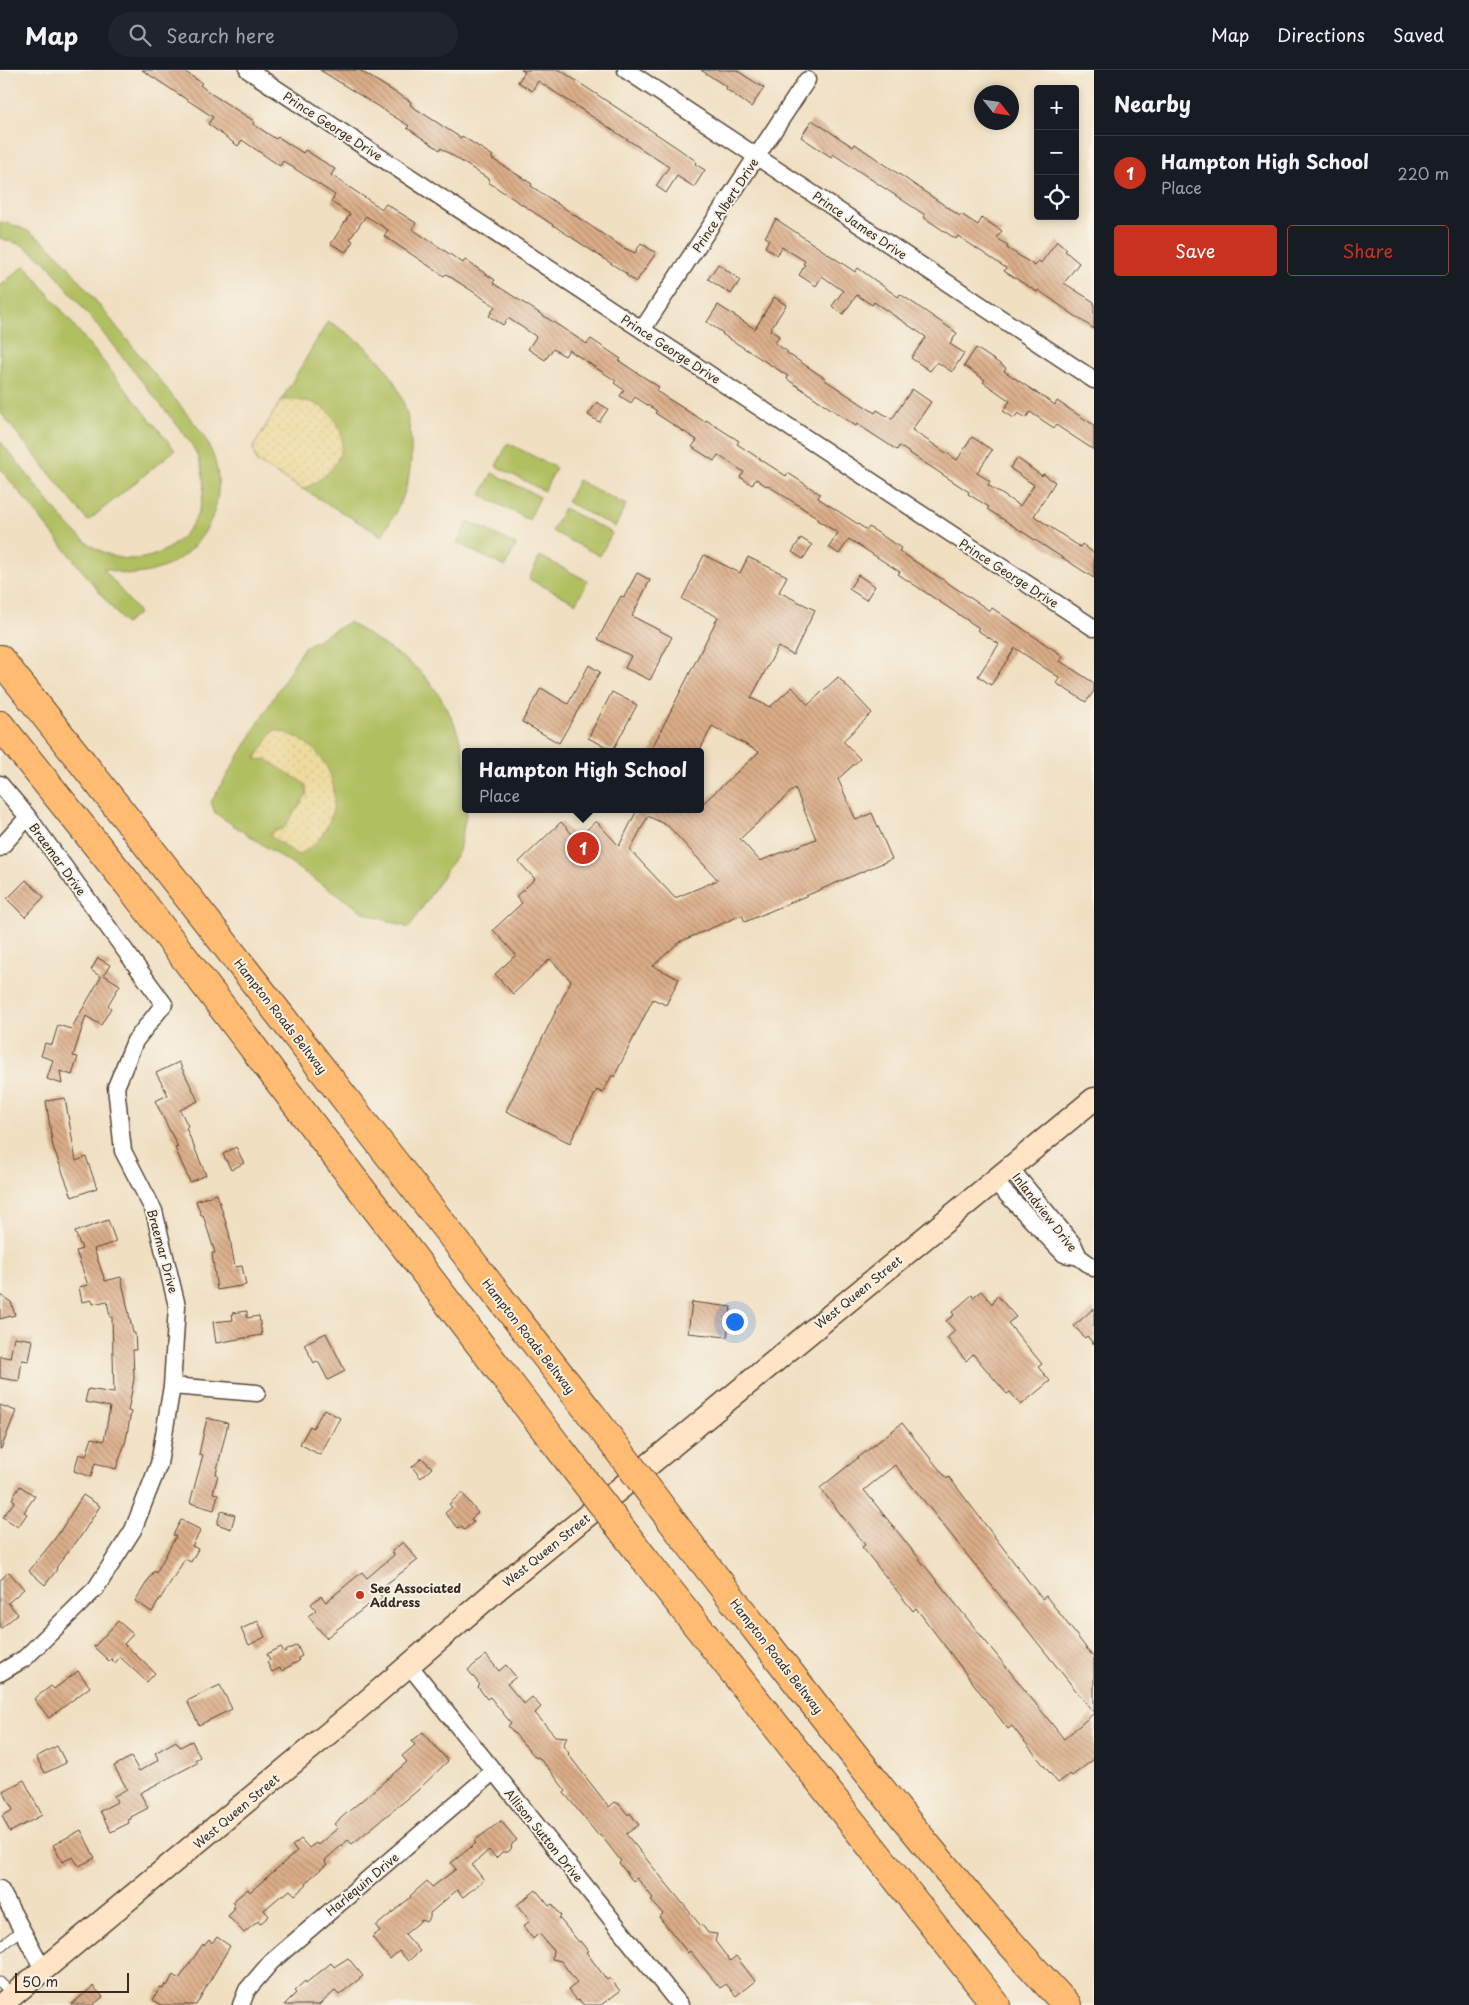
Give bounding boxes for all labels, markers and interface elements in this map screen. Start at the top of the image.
search box [108,12,458,57]
text: Map [25,17,78,53]
icon: search [126,21,154,49]
text: Search here [166,21,275,49]
text: Map [1211,21,1249,48]
text: Directions [1277,21,1365,48]
text: Saved [1393,21,1444,48]
north arrow [974,85,1019,130]
map controls [1034,85,1079,220]
button: + [1034,85,1079,130]
street label: Prince George Drive [280,87,386,165]
text: Nearby [1114,87,1191,119]
button: − [1034,130,1079,175]
text: Hampton High School [1161,147,1369,175]
street label: Prince Albert Drive [688,154,762,256]
text: 1 [1126,161,1134,185]
text: 220 m [1398,161,1449,185]
button: locate [1034,175,1079,220]
text: Place [1161,175,1202,199]
street label: Prince James Drive [809,187,911,263]
button: Save [1114,225,1277,276]
button: Share [1287,225,1449,276]
street label: Prince George Drive [618,310,724,388]
street label: Prince George Drive [956,534,1062,612]
popup [462,748,704,813]
text: Hampton High School [479,755,687,783]
text: Place [479,783,520,807]
street label: Braemar Drive [25,819,91,900]
pin: 1 [567,829,599,867]
street label: Hampton Roads Beltway [230,955,332,1077]
street label: Inlandview Drive [1008,1169,1082,1255]
street label: Braemar Drive [143,1207,183,1295]
street label: West Queen Street [810,1251,906,1333]
street label: Hampton Roads Beltway [478,1275,580,1397]
your location [722,1309,748,1335]
street label: West Queen Street [498,1509,594,1591]
place label: See Associated Address [370,1579,462,1611]
marker: See Associated Address [354,1589,366,1601]
street label: Hampton Roads Beltway [726,1595,828,1717]
street label: West Queen Street [189,1769,283,1853]
street label: Allison Sutton Drive [501,1784,587,1886]
street label: Harlequin Drive [322,1848,402,1920]
scale bar [15,1970,129,1993]
text: 50 m [22,1971,58,1992]

